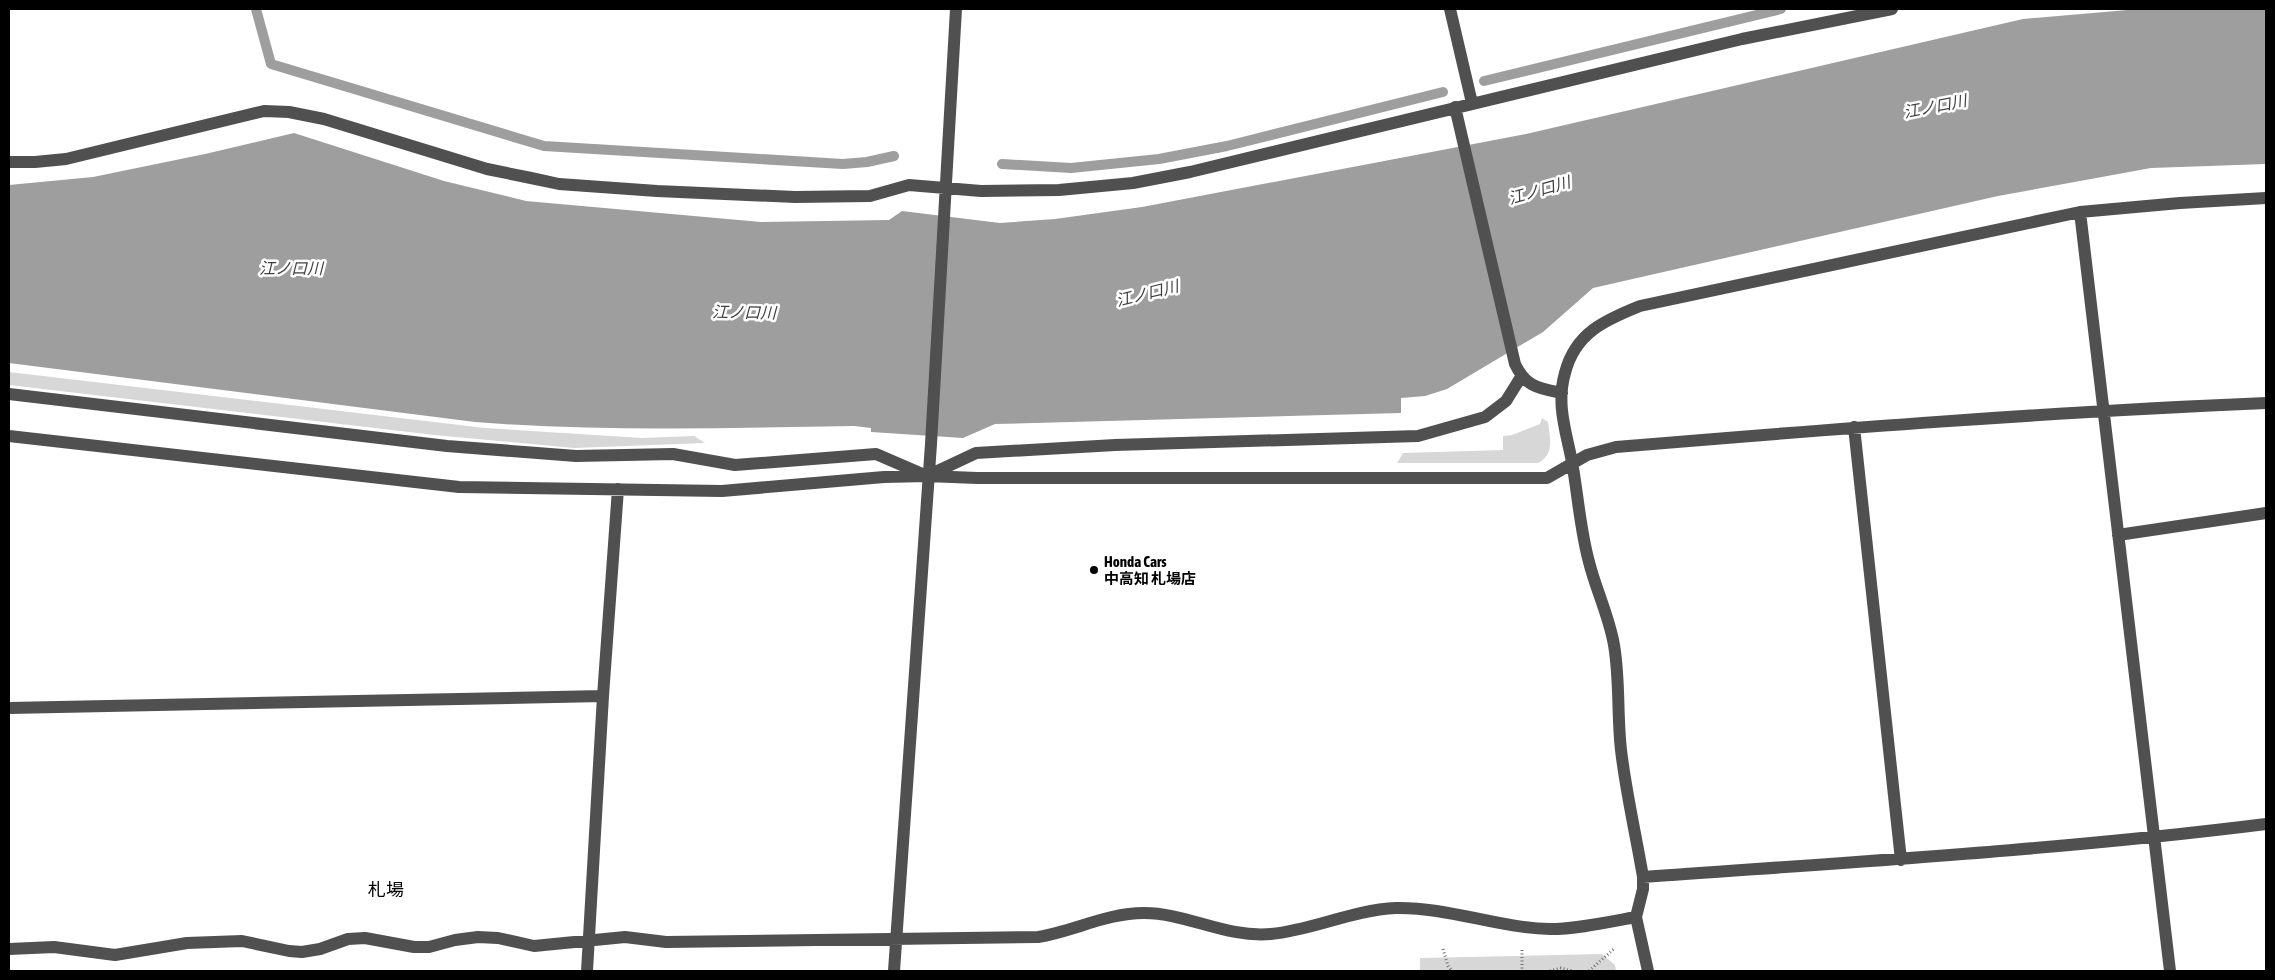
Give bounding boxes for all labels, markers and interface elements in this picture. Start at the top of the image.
water label: 江ノ口川 [1902,91,1970,121]
water label: 江ノ口川 [1506,172,1574,207]
water label: 江ノ口川 [259,259,325,277]
water label: 江ノ口川 [1114,276,1182,309]
water label: 江ノ口川 [712,302,778,322]
place label: Honda Cars 中高知 札場店 [1104,553,1196,587]
marker: Honda Cars 中高知 札場店 [1088,564,1100,576]
district label: 札場 [368,879,404,900]

